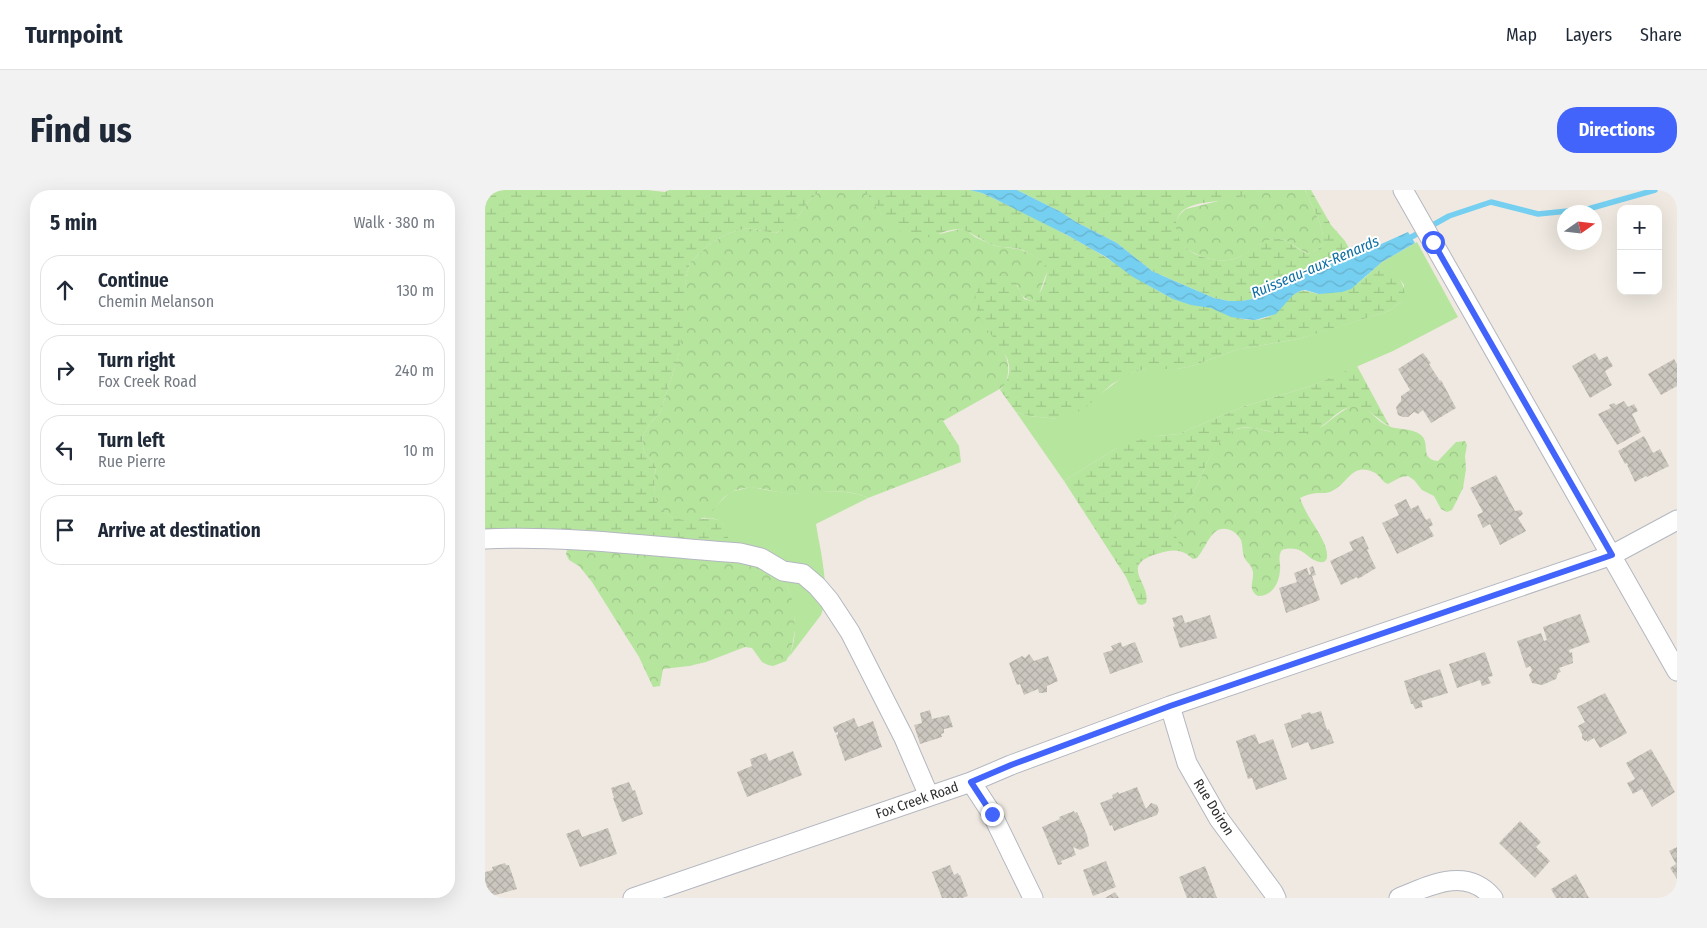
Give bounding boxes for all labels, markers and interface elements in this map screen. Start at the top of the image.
text: Turnpoint [25,21,123,49]
text: Map [1506,24,1537,46]
text: Layers [1565,24,1612,46]
text: Share [1640,24,1682,46]
button: Directions [1557,107,1677,153]
text: Find us [30,109,132,151]
north arrow [1557,205,1602,250]
map controls [1617,205,1662,295]
button: + [1617,205,1662,250]
text: 5 min [50,210,97,236]
text: Walk · 380 m [354,213,435,232]
route start [1422,231,1445,254]
water label: Ruisseau-aux-Renards [1248,232,1382,302]
button: − [1617,250,1662,295]
text: Continue [98,269,169,292]
icon: ahead [51,276,79,304]
text: 130 m [396,281,434,300]
text: Chemin Melanson [98,292,214,311]
text: Turn right [98,349,175,372]
icon: right [51,356,79,384]
text: 240 m [395,361,434,380]
text: Fox Creek Road [98,372,197,391]
text: Turn left [98,429,165,452]
icon: left [51,436,79,464]
text: 10 m [403,441,434,460]
text: Rue Pierre [98,452,166,471]
icon: arrive [51,516,79,544]
text: Arrive at destination [98,519,261,542]
street label: Rue Doiron [1190,776,1238,839]
street label: Fox Creek Road [874,778,961,823]
route end [981,803,1004,826]

